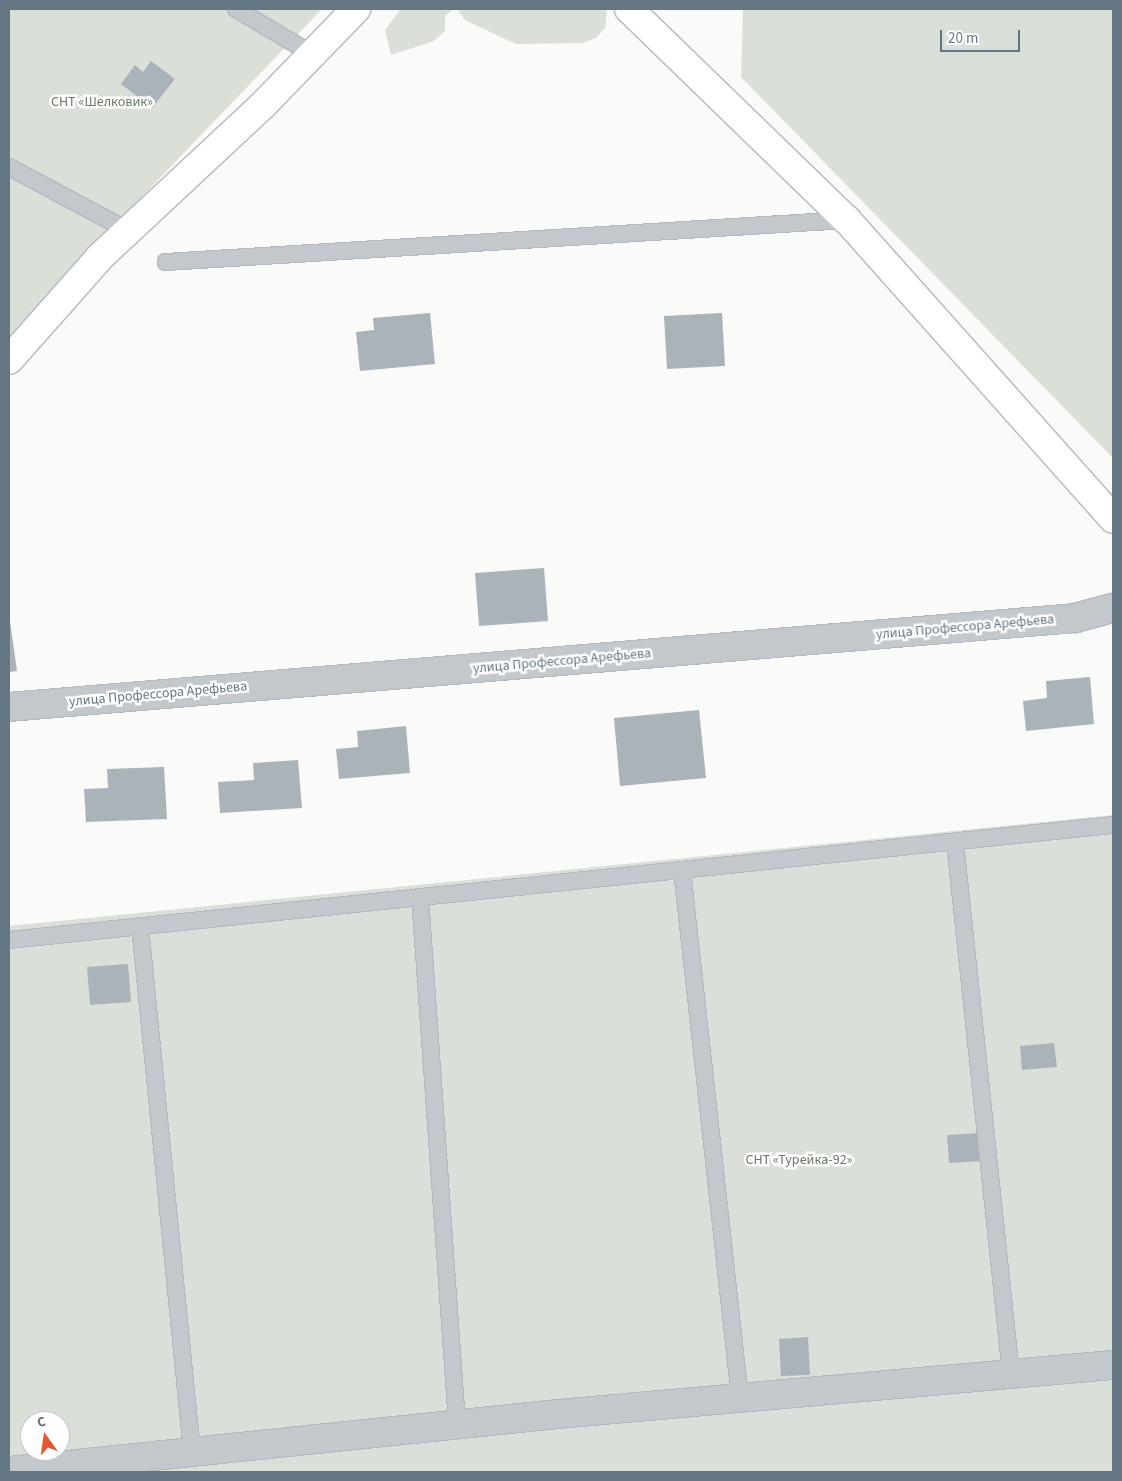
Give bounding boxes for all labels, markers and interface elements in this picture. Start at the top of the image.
scale bar [942,20,1022,52]
text: 20 m [948,28,978,49]
park label: СНТ «Шелковик» [51,94,153,110]
street label: улица Профессора Арефьева [875,611,1055,643]
street label: улица Профессора Арефьева [472,645,652,677]
street label: улица Профессора Арефьева [68,678,248,710]
park label: СНТ «Турейка-92» [745,1152,853,1168]
north arrow [20,1411,70,1461]
text: С [35,1412,48,1433]

